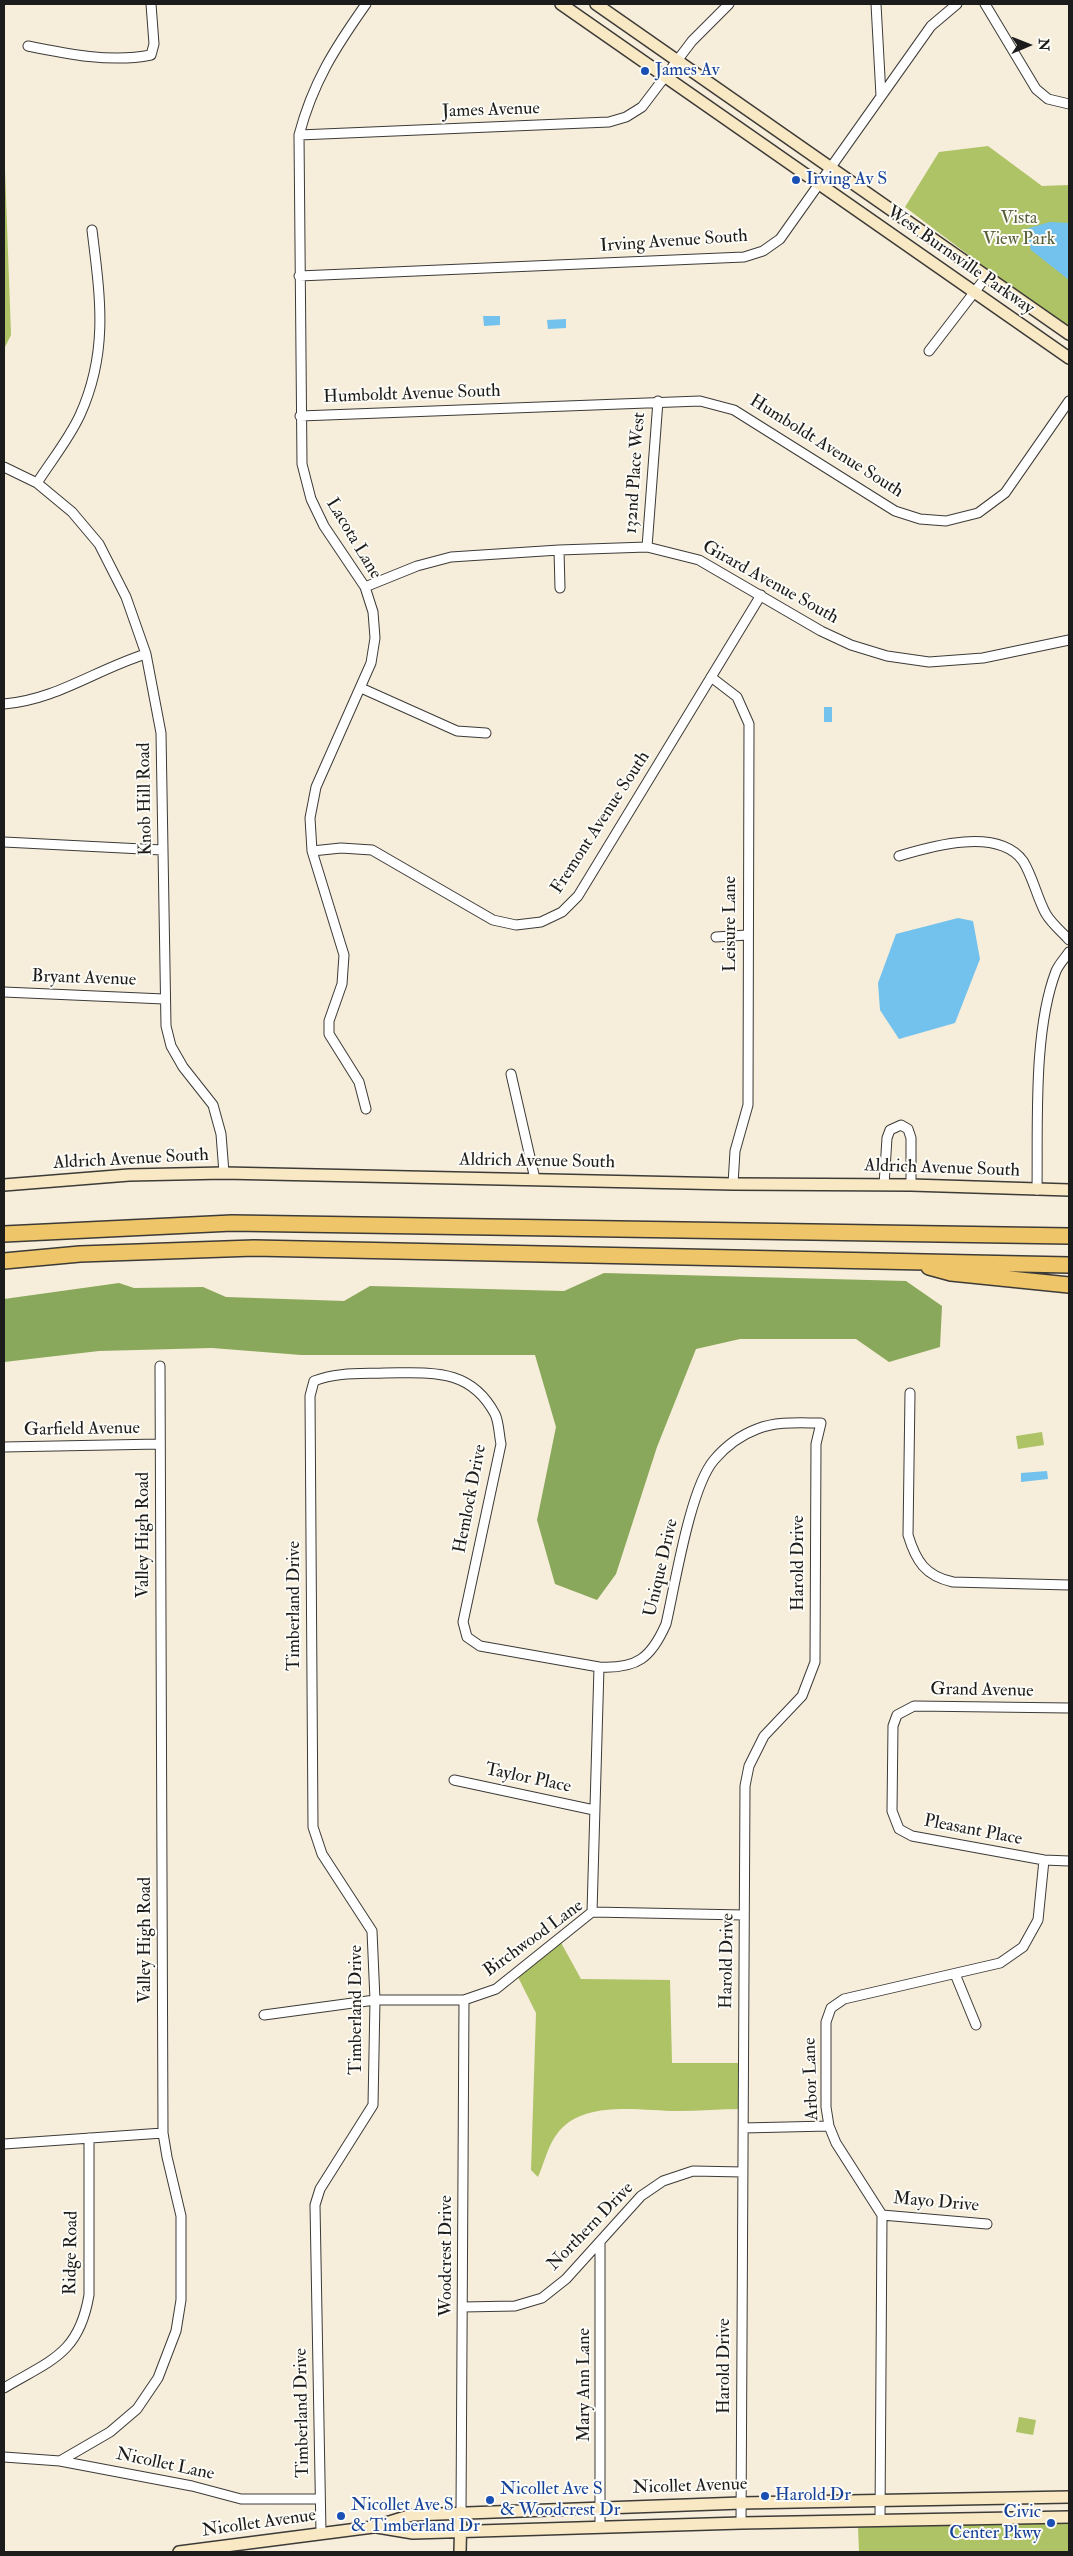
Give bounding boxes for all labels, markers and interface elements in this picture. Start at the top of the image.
north arrow [1003,20,1053,70]
text: N [1035,38,1052,51]
place label: James Av [655,60,719,82]
marker: James Av [639,65,651,77]
street label: James Avenue [442,99,540,123]
place label: Irving Av S [806,169,887,191]
marker: Irving Av S [790,174,802,186]
street label: West Burnsville Parkway [882,202,1038,320]
park label: Vista View Park [983,208,1055,250]
street label: Irving Avenue South [600,226,748,258]
street label: Humboldt Avenue South [323,381,501,409]
street label: Humboldt Avenue South [745,391,907,503]
street label: 132nd Place West [621,412,651,534]
street label: Lacota Lane [320,495,386,583]
street label: Girard Avenue South [698,537,842,629]
street label: Knob Hill Road [134,742,158,856]
street label: Fremont Avenue South [547,748,655,898]
street label: Leisure Lane [720,876,742,972]
street label: Bryant Avenue [31,966,137,992]
street label: Aldrich Avenue South [53,1145,209,1175]
street label: Aldrich Avenue South [459,1150,615,1174]
street label: Aldrich Avenue South [864,1155,1020,1183]
street label: Garfield Avenue [24,1418,140,1442]
street label: Hemlock Drive [450,1443,492,1555]
street label: Valley High Road [133,1472,155,1598]
street label: Harold Drive [788,1515,810,1611]
street label: Unique Drive [640,1517,684,1619]
street label: Timberland Drive [284,1541,306,1671]
street label: Grand Avenue [930,1679,1034,1703]
street label: Taylor Place [483,1759,573,1799]
street label: Pleasant Place [922,1811,1024,1851]
street label: Valley High Road [135,1877,157,2003]
street label: Birchwood Lane [480,1896,588,1982]
street label: Harold Drive [716,1913,740,2009]
street label: Timberland Drive [346,1945,368,2075]
street label: Arbor Lane [800,2037,824,2121]
street label: Northern Drive [543,2178,639,2276]
street label: Mayo Drive [892,2188,980,2218]
street label: Woodcrest Drive [436,2195,458,2317]
street label: Ridge Road [60,2211,84,2295]
street label: Harold Drive [714,2318,736,2414]
street label: Mary Ann Lane [574,2328,596,2442]
street label: Timberland Drive [291,2348,315,2478]
street label: Nicollet Lane [114,2444,216,2486]
street label: Nicollet Avenue [632,2474,748,2500]
place label: Nicollet Ave S & Woodcrest Dr [500,2479,620,2522]
place label: Harold Dr [775,2485,851,2507]
marker: Harold Dr [759,2490,771,2502]
marker: Nicollet Ave S & Woodcrest Dr [484,2494,496,2506]
place label: Nicollet Ave S & Timberland Dr [351,2495,480,2538]
place label: Civic Center Pkwy [949,2502,1041,2544]
street label: Nicollet Avenue [201,2505,317,2543]
marker: Nicollet Ave S & Timberland Dr [335,2510,347,2522]
marker: Civic Center Pkwy [1045,2517,1057,2529]

